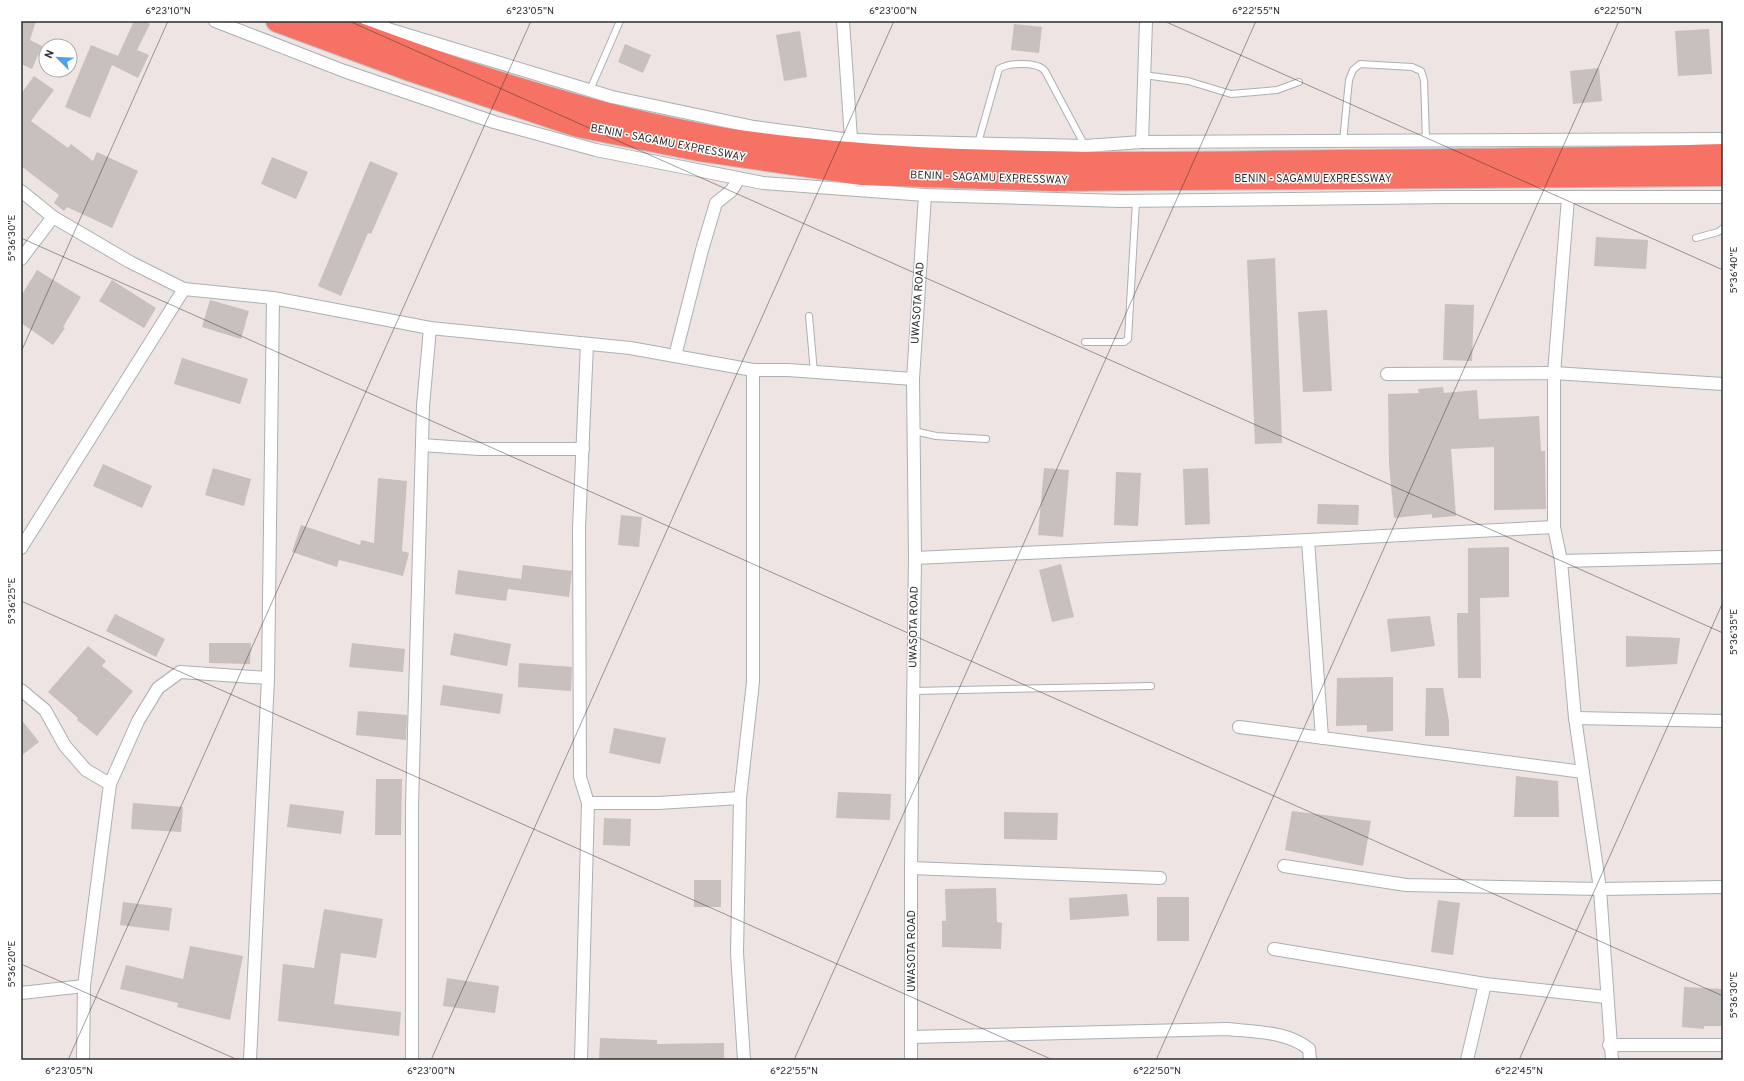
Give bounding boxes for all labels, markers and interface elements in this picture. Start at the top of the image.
text: 6°23'10"N [145,5,191,18]
text: 6°23'05"N [506,5,554,18]
text: 6°23'00"N [869,5,917,18]
text: 6°22'55"N [1232,5,1280,18]
text: 6°22'50"N [1594,5,1642,18]
north arrow [38,38,78,78]
text: N [42,48,58,61]
street label: BENIN - SAGAMU EXPRESSWAY [589,121,747,165]
street label: BENIN - SAGAMU EXPRESSWAY [910,168,1068,188]
street label: BENIN - SAGAMU EXPRESSWAY [1234,172,1392,186]
text: 5°36'30"E [6,215,19,261]
text: 5°36'40"E [1728,246,1741,294]
street label: UWASOTA ROAD [908,262,928,344]
text: 5°36'25"E [6,578,19,624]
street label: UWASOTA ROAD [906,586,922,668]
text: 5°36'35"E [1728,609,1741,655]
street label: UWASOTA ROAD [905,910,919,992]
text: 5°36'20"E [6,940,19,988]
text: 5°36'30"E [1728,972,1741,1018]
text: 6°23'05"N [45,1065,93,1078]
text: 6°23'00"N [407,1065,455,1078]
text: 6°22'55"N [770,1065,818,1078]
text: 6°22'50"N [1133,1065,1181,1078]
text: 6°22'45"N [1495,1065,1543,1078]

